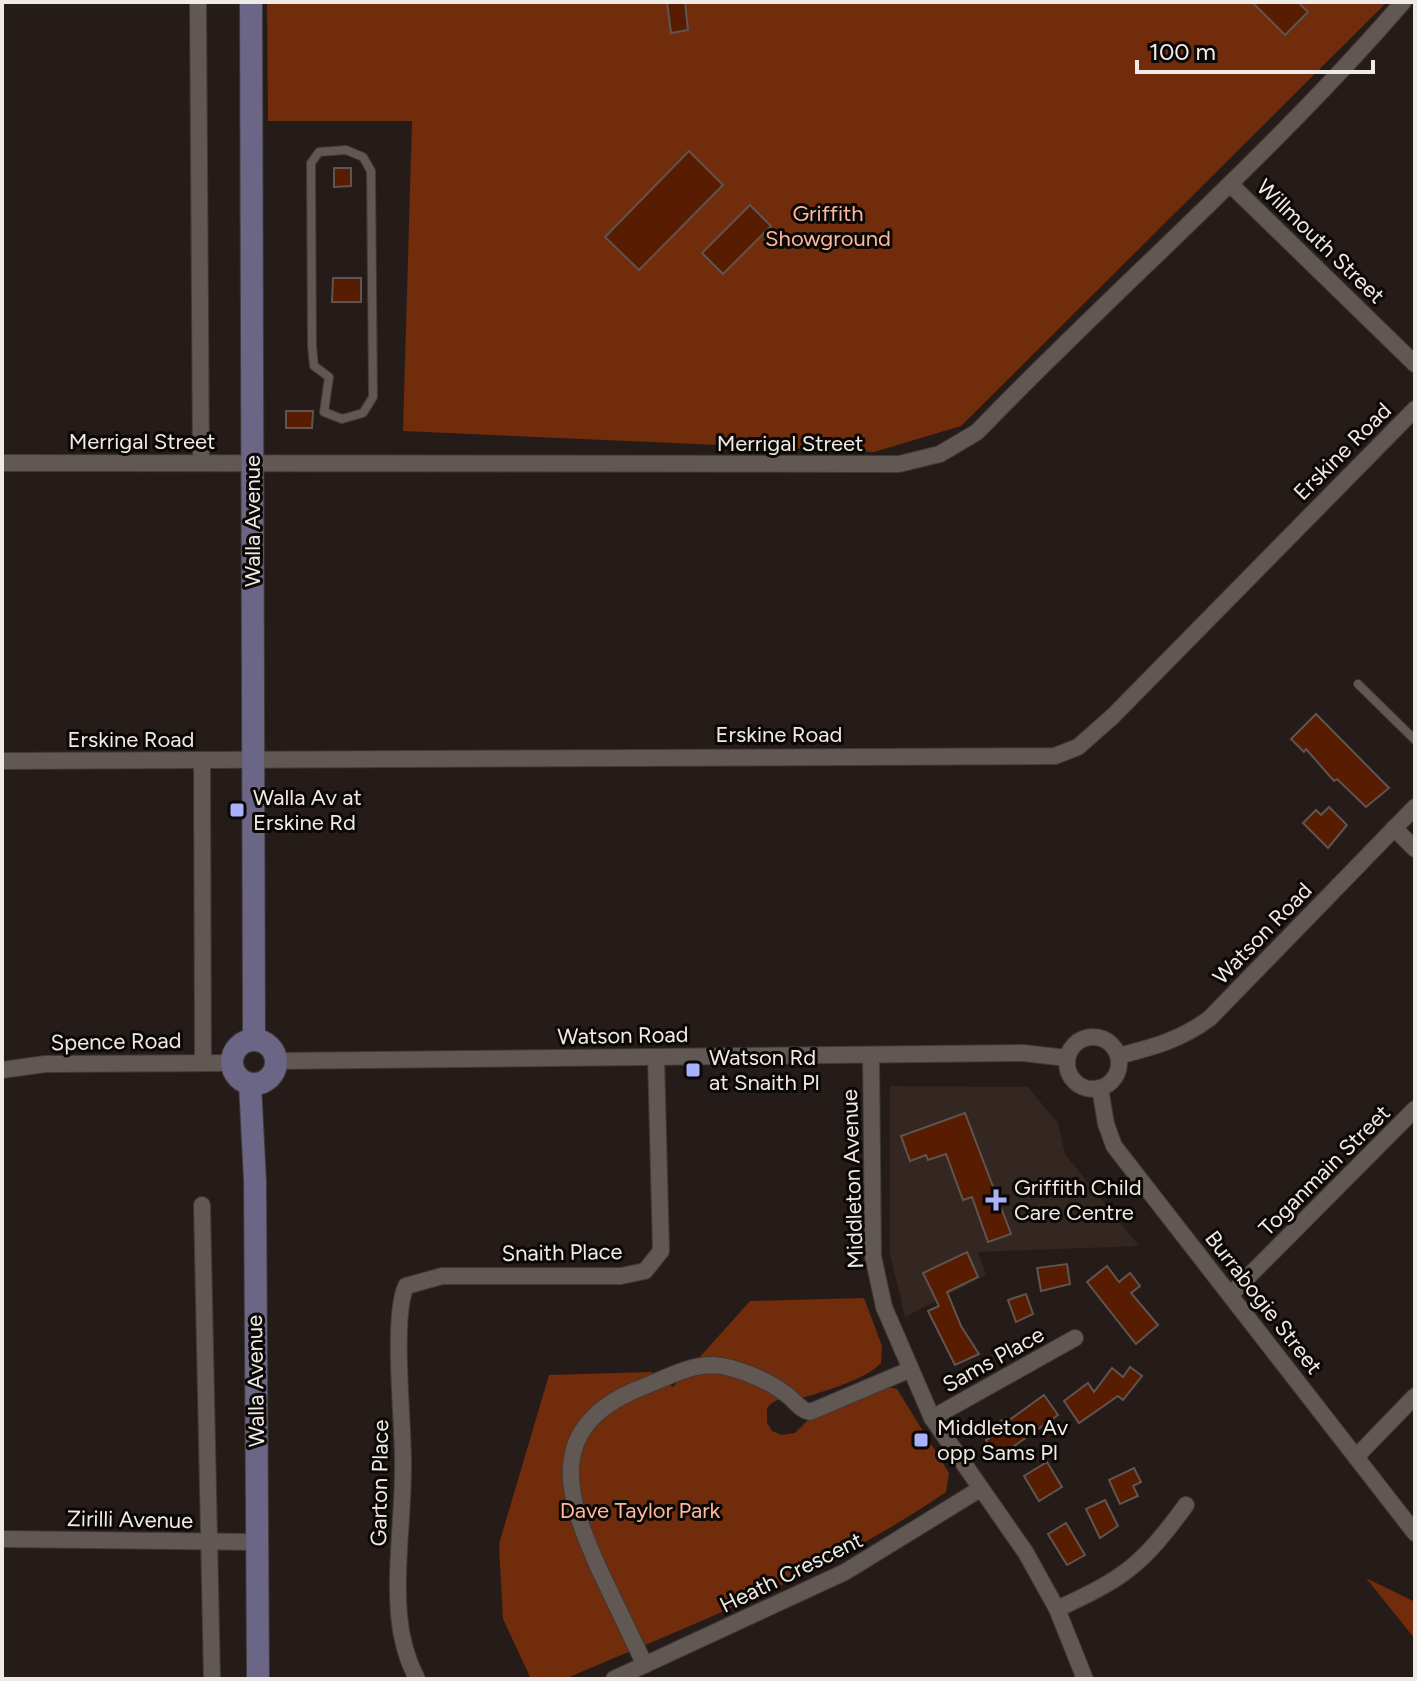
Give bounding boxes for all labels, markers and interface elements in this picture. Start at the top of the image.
scale bar [1137,24,1373,74]
text: 100 m [1149,37,1216,66]
street label: Willmouth Street [1251,174,1390,309]
park label: Griffith Showground [765,200,891,252]
street label: Erskine Road [1288,397,1397,506]
street label: Merrigal Street [69,428,215,455]
street label: Merrigal Street [717,430,863,457]
street label: Walla Avenue [239,455,266,587]
street label: Erskine Road [716,721,842,748]
street label: Erskine Road [68,726,194,753]
place label: Walla Av at Erskine Rd [253,784,362,836]
marker: Walla Av at Erskine Rd [228,801,246,819]
street label: Watson Road [1207,877,1318,990]
street label: Watson Road [557,1021,689,1050]
street label: Spence Road [50,1027,182,1056]
place label: Watson Rd at Snaith Pl [709,1044,820,1096]
marker: Watson Rd at Snaith Pl [684,1061,702,1079]
street label: Middleton Avenue [836,1089,869,1269]
street label: Toganmain Street [1253,1099,1396,1242]
place label: Griffith Child Care Centre [1014,1174,1142,1226]
marker: Griffith Child Care Centre [985,1189,1007,1211]
street label: Burrabogie Street [1199,1225,1328,1379]
street label: Snaith Place [501,1238,623,1267]
street label: Walla Avenue [241,1315,270,1447]
street label: Sams Place [938,1321,1049,1398]
place label: Middleton Av opp Sams Pl [937,1414,1069,1466]
street label: Garton Place [365,1419,394,1547]
marker: Middleton Av opp Sams Pl [912,1431,930,1449]
park label: Dave Taylor Park [560,1497,721,1524]
street label: Zirilli Avenue [67,1505,193,1534]
street label: Heath Crescent [715,1526,867,1619]

